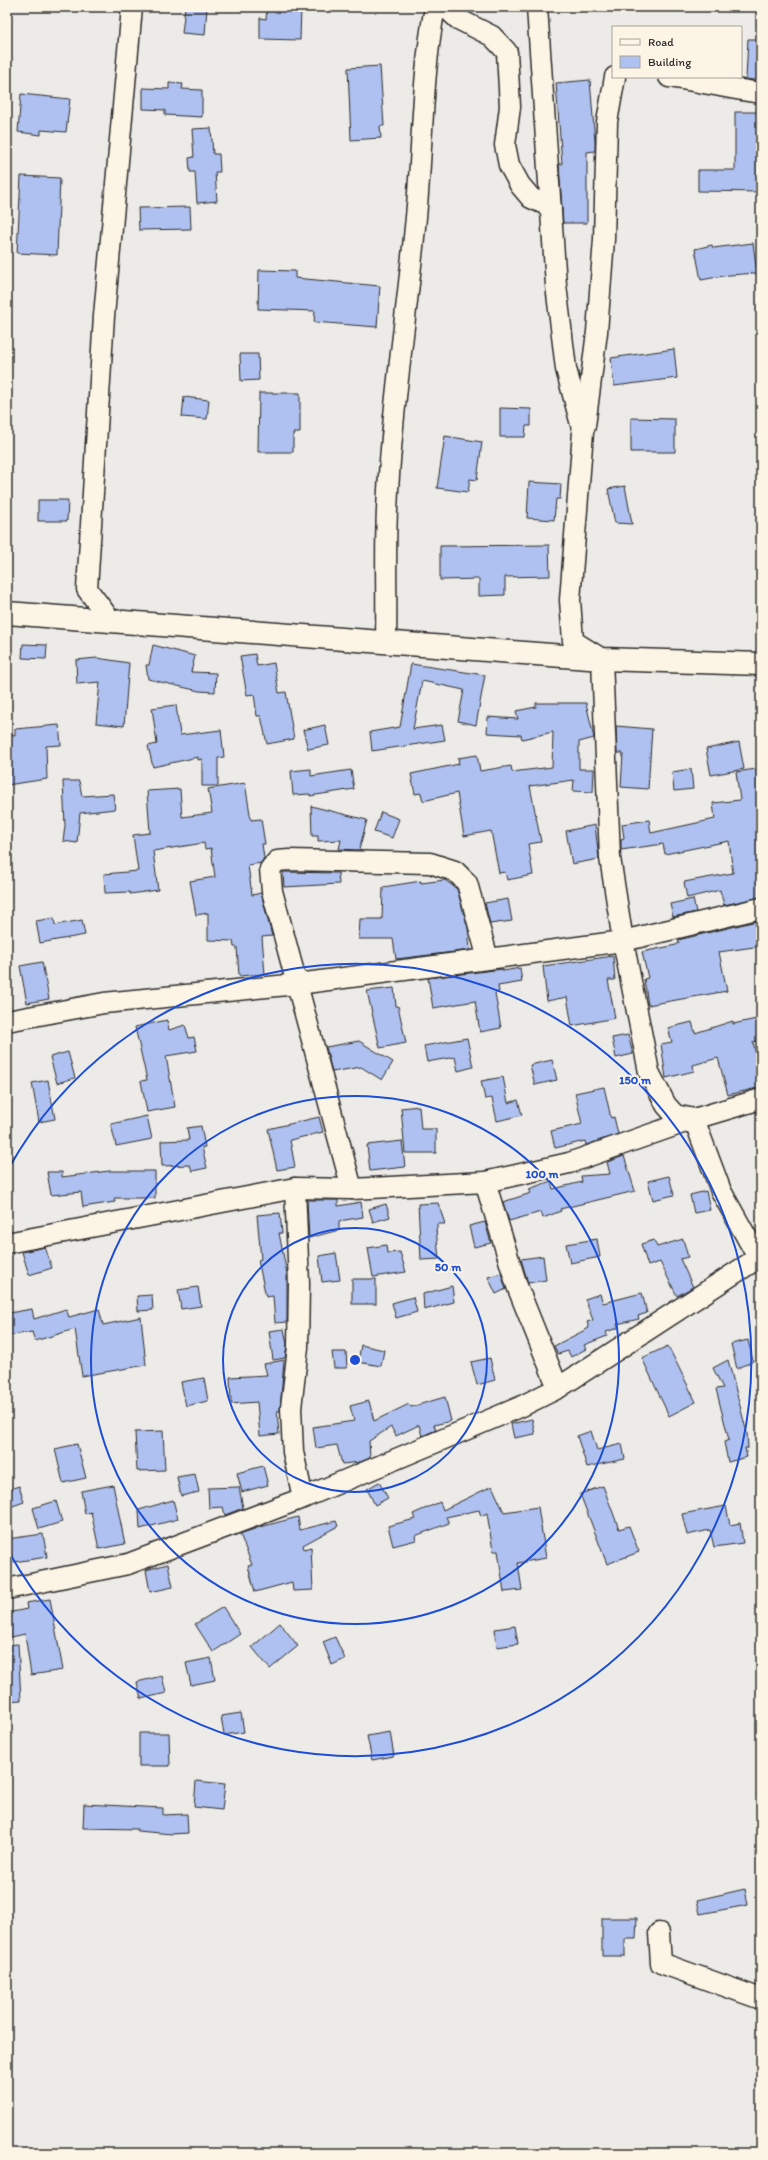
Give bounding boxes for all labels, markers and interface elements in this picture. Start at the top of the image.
legend [612,26,742,78]
text: Road [648,35,674,49]
text: Building [648,55,692,69]
text: 150 m [619,1073,652,1087]
text: 100 m [525,1167,559,1181]
text: 50 m [435,1260,462,1274]
centre of rings [348,1353,362,1367]

